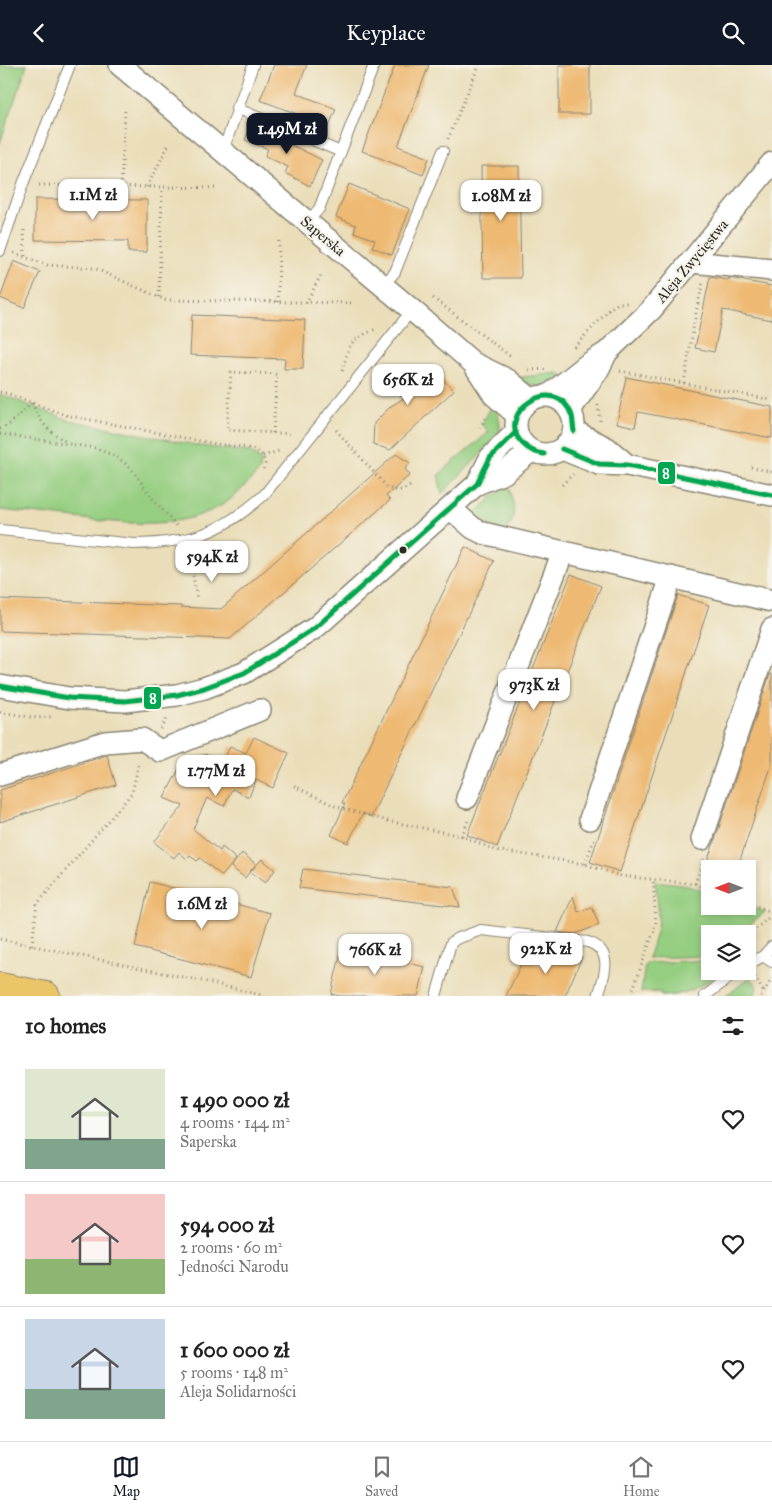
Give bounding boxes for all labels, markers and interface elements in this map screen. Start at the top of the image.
icon: back [25,19,53,47]
text: Keyplace [346,19,426,46]
icon: search [719,19,747,47]
pin: 1.49M zł [235,113,339,155]
text: 1.49M zł [258,119,316,138]
pin: 1.1M zł [47,179,139,221]
pin: 1.08M zł [449,179,553,222]
text: 1.1M zł [69,185,117,204]
text: 1.08M zł [471,186,531,205]
street label: Saperska [297,212,350,260]
street label: Aleja Zwycięstwa [651,215,732,307]
pin: 656K zł [362,363,454,406]
text: 656K zł [383,370,433,389]
line badge: 8 [657,461,676,485]
text: 8 [662,465,670,482]
pin: 594K zł [166,541,258,583]
unlabelled marker [398,545,408,555]
text: 594K zł [186,547,238,566]
pin: 973K zł [488,669,580,711]
text: 973K zł [509,675,559,694]
line badge: 8 [143,686,162,710]
text: 8 [149,690,157,707]
pin: 1.77M zł [164,755,268,797]
text: 1.77M zł [187,761,245,780]
north arrow [701,860,756,915]
map controls [701,860,756,980]
pin: 1.6M zł [156,887,248,930]
text: 1.6M zł [177,894,227,913]
button: layers [701,925,756,980]
pin: 766K zł [329,933,421,976]
pin: 922K zł [500,933,592,975]
text: 922K zł [521,939,571,958]
text: 766K zł [349,940,401,959]
icon: filters [719,1012,747,1040]
text: 10 homes [25,1013,106,1039]
text: 1 490 000 zł [180,1087,289,1113]
icon: home [65,1089,125,1149]
icon: heart [719,1105,747,1133]
text: 4 rooms · 144 m² [180,1113,290,1132]
text: Saperska [180,1132,237,1151]
text: 594 000 zł [180,1212,274,1238]
icon: home [65,1214,125,1274]
icon: heart [719,1230,747,1258]
text: 2 rooms · 60 m² [180,1238,282,1257]
text: Jedności Narodu [180,1257,289,1276]
text: 1 600 000 zł [180,1337,289,1363]
icon: home [65,1339,125,1399]
icon: heart [719,1355,747,1383]
text: 5 rooms · 148 m² [180,1363,288,1382]
text: Aleja Solidarności [180,1382,296,1401]
tab: Map [112,1453,140,1500]
tab: Saved [365,1453,398,1500]
tab: Home [623,1453,660,1500]

